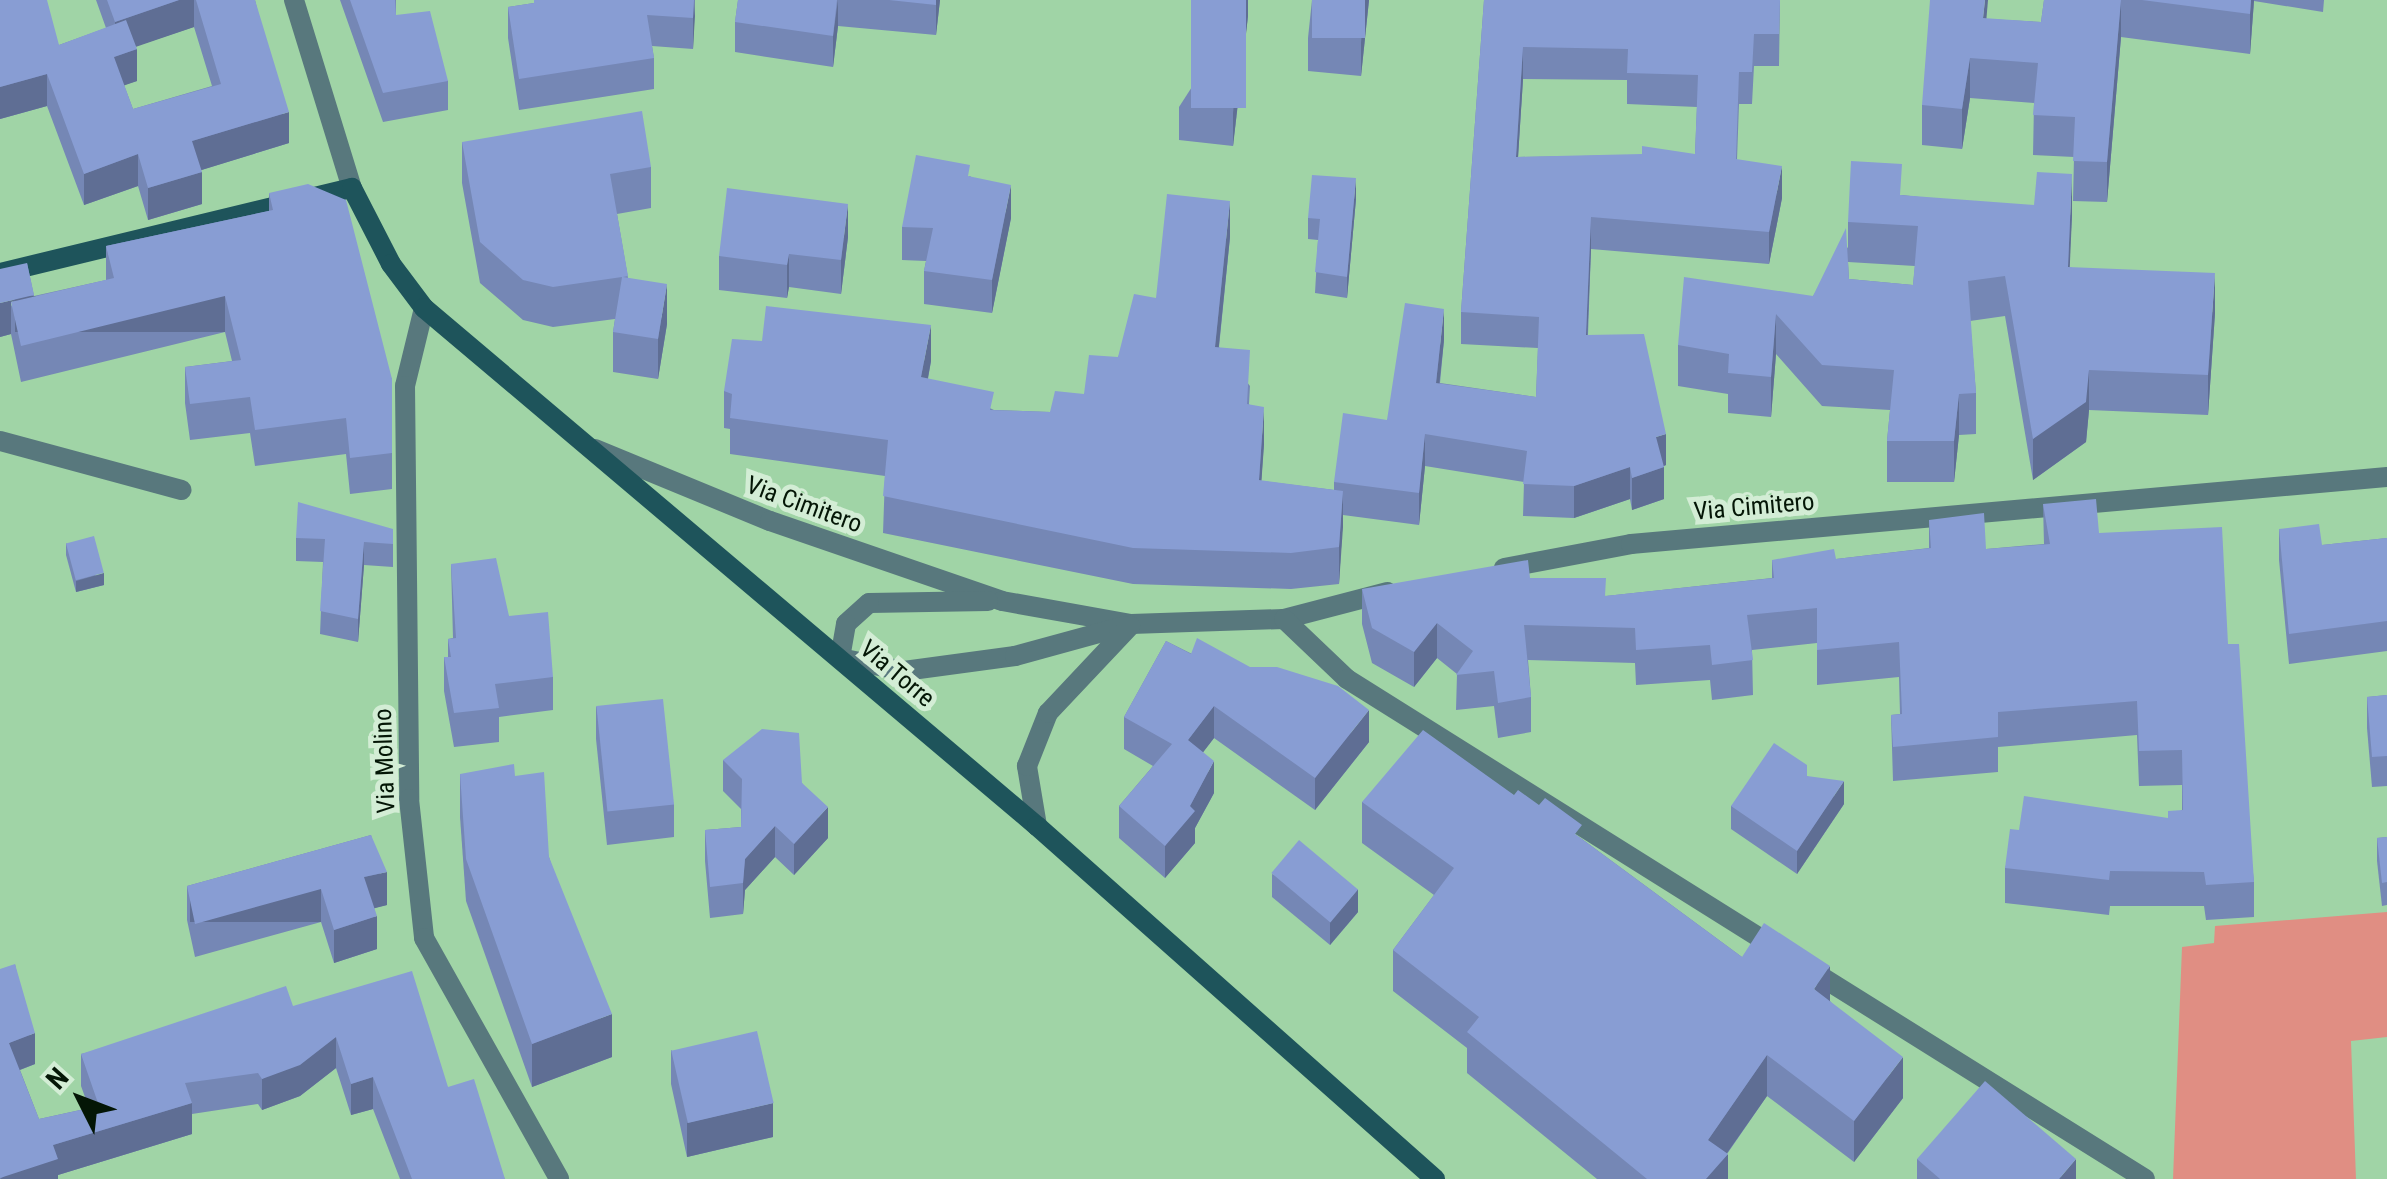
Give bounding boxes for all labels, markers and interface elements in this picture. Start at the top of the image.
street label: Via Cimitero [742,470,866,540]
street label: Via Cimitero [1692,487,1816,527]
street label: Via Torre [853,634,941,714]
street label: Via Molino [368,708,402,814]
north arrow [30,1049,130,1149]
text: N [39,1061,75,1096]

